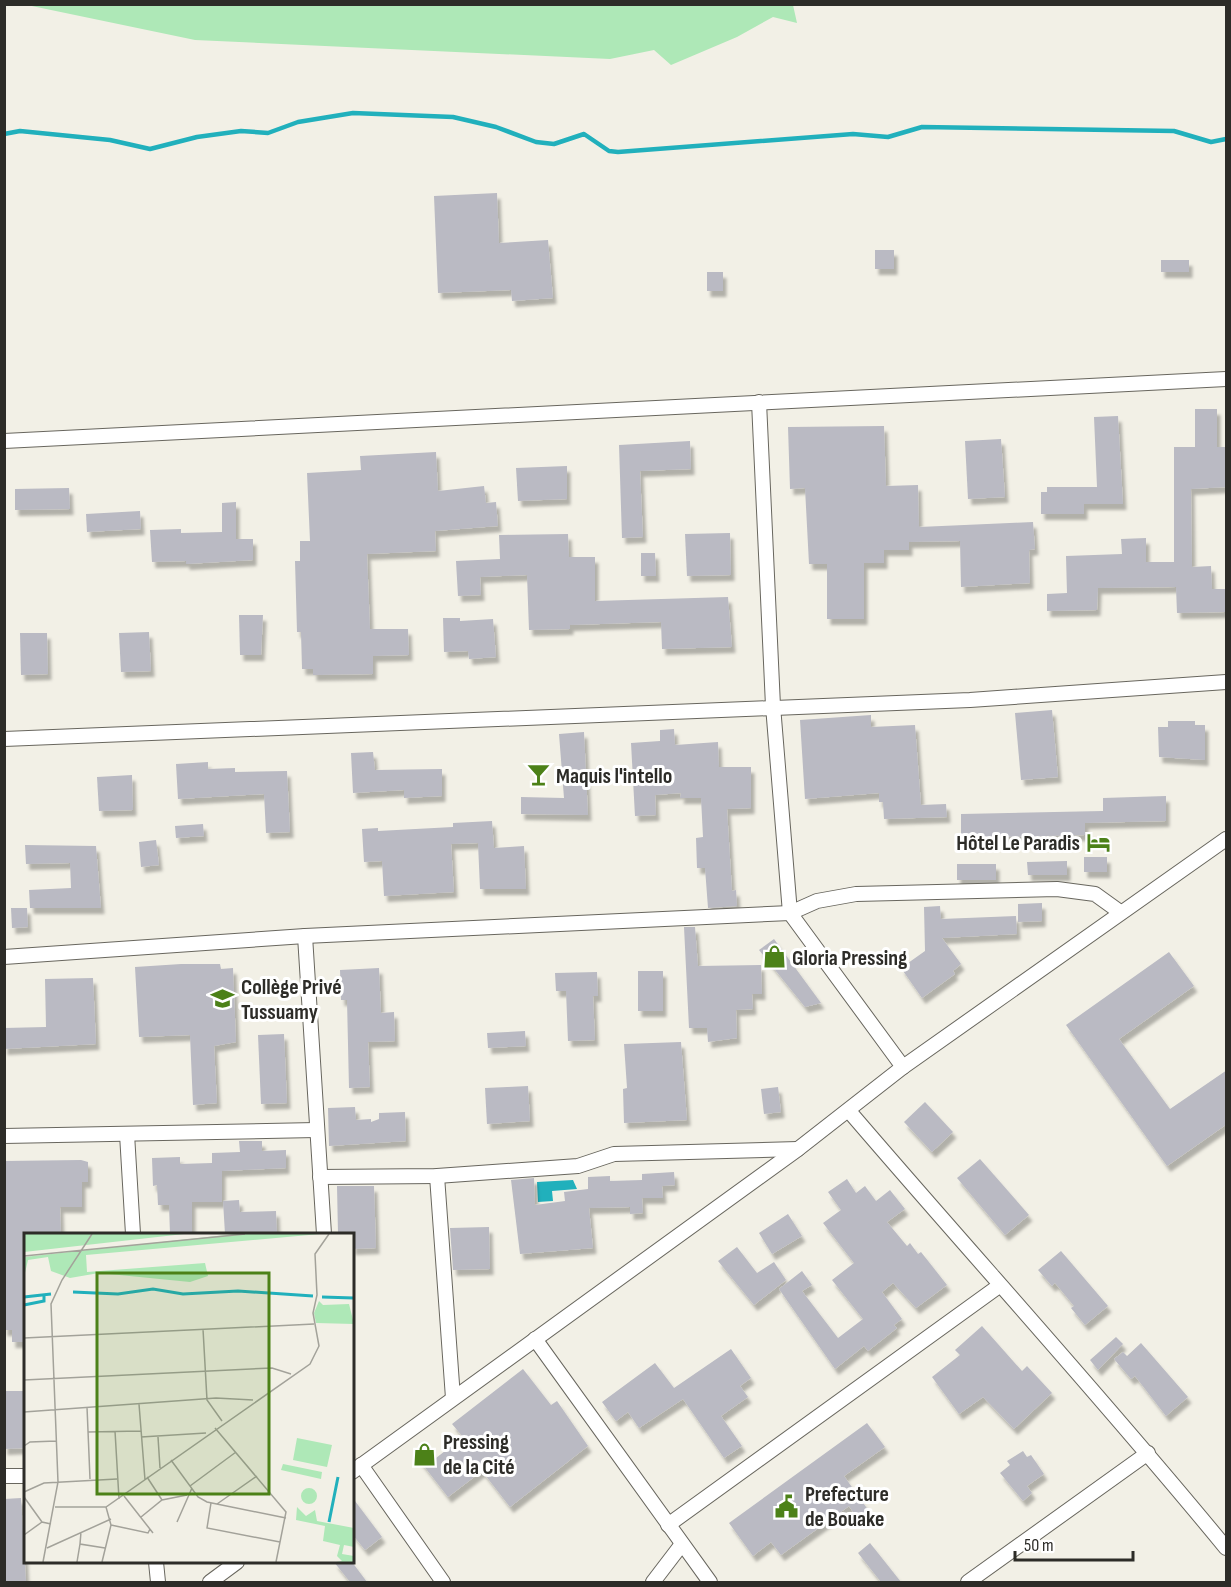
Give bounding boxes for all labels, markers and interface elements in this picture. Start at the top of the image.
bar icon: Maquis l'intello [525,762,551,788]
place label: Maquis l'intello [556,763,672,790]
hotel icon: Hôtel Le Paradis [1085,829,1111,855]
place label: Hôtel Le Paradis [956,830,1080,857]
shop icon: Gloria Pressing [761,944,787,970]
place label: Gloria Pressing [792,945,907,972]
place label: Collège Privé Tussuamy [241,974,342,1026]
school or university icon: Collège Privé Tussuamy [210,986,236,1012]
inset map [24,1233,354,1563]
place label: Pressing de la Cité [443,1429,515,1481]
shop icon: Pressing de la Cité [412,1441,438,1467]
place label: Prefecture de Bouake [805,1481,889,1533]
public building icon: Prefecture de Bouake [774,1493,800,1519]
scale bar [1015,1524,1134,1562]
text: 50 m [1024,1535,1054,1556]

